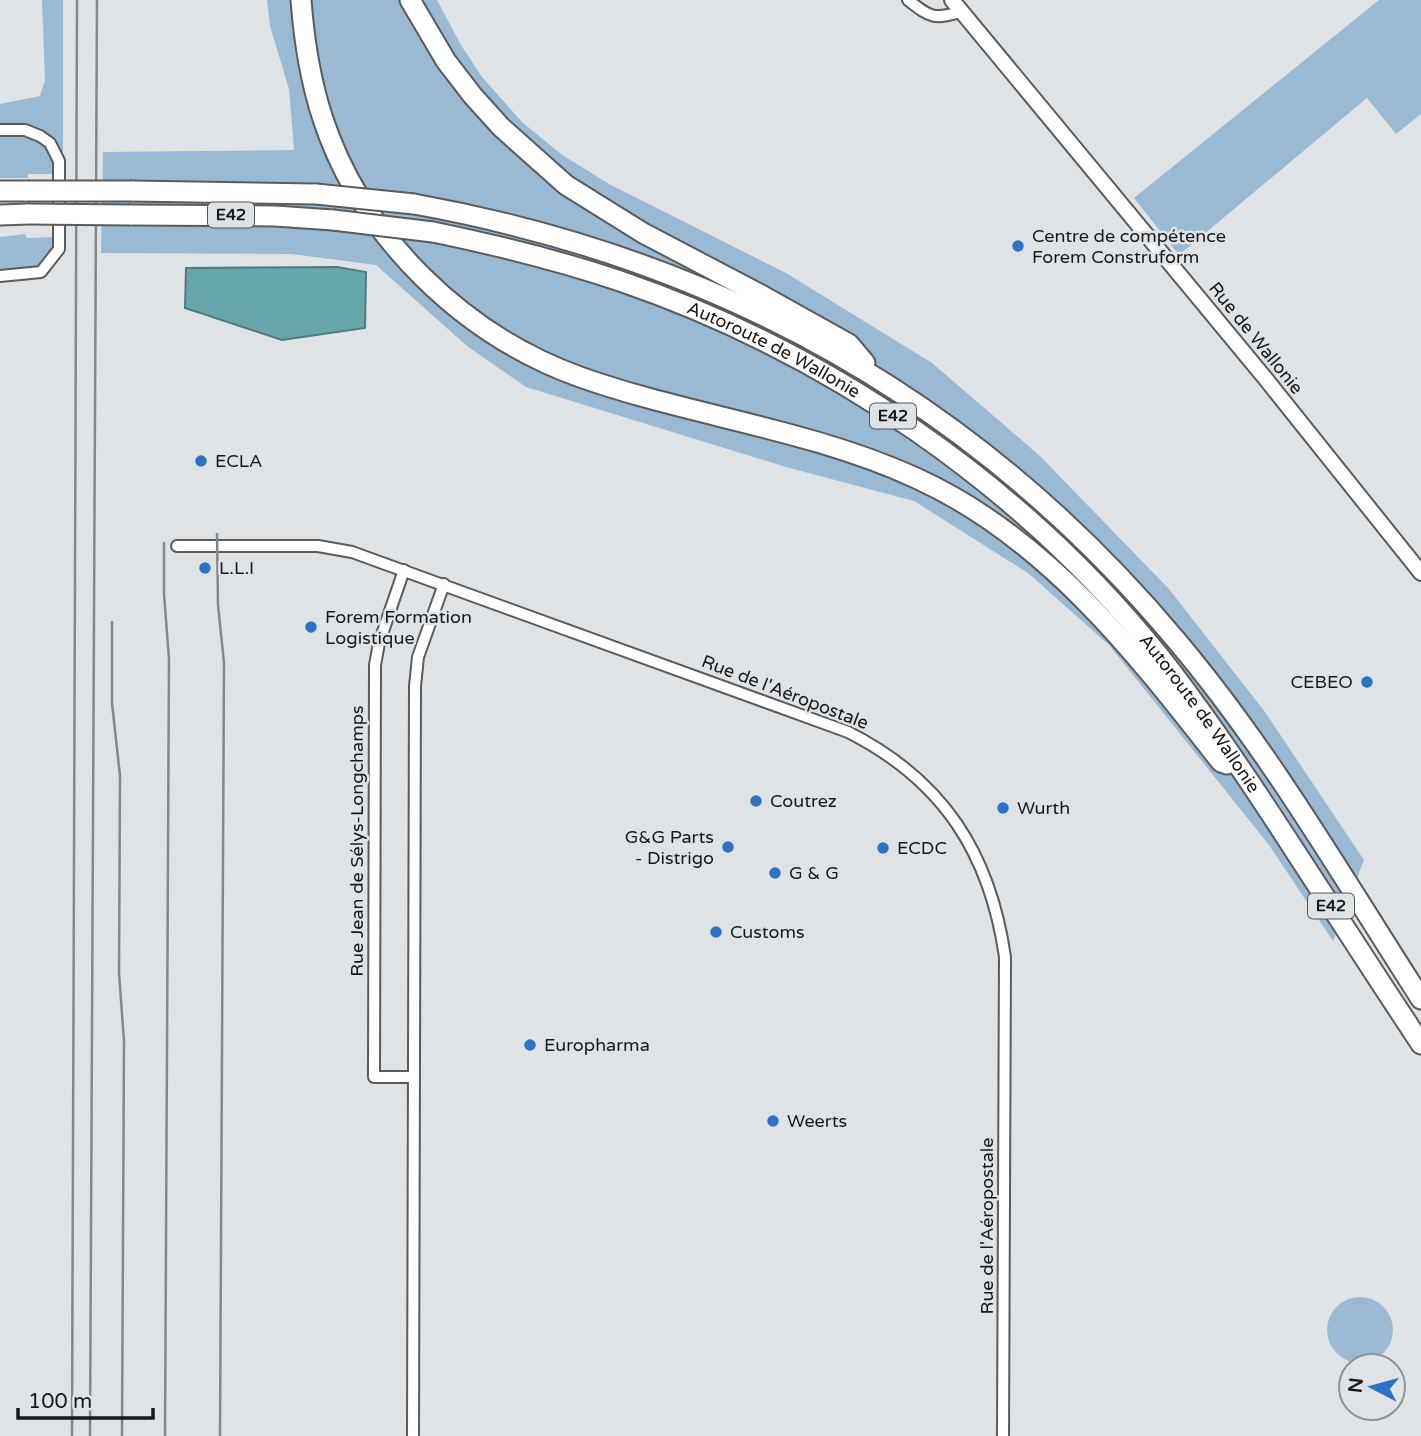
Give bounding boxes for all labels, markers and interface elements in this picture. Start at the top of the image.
road number: E42 [208,202,254,228]
place label: Centre de compétence Forem Construform [1032,225,1226,268]
marker: Centre de compétence Forem Construform [1010,238,1026,254]
street label: Rue de Wallonie [1204,277,1308,399]
street label: Autoroute de Wallonie [684,297,864,403]
road number: E42 [870,404,916,428]
place label: ECLA [215,450,262,472]
marker: ECLA [193,453,209,469]
place label: L.L.I [219,557,254,579]
marker: L.L.I [197,560,213,576]
place label: Forem Formation Logistique [325,606,472,649]
marker: Forem Formation Logistique [303,619,319,635]
street label: Autoroute de Wallonie [1135,629,1265,797]
street label: Rue de l'Aéropostale [699,650,871,734]
place label: CEBEO [1291,671,1353,693]
marker: CEBEO [1359,674,1375,690]
street label: Rue Jean de Sélys-Longchamps [346,705,368,977]
place label: Coutrez [770,790,837,812]
marker: Coutrez [748,793,764,809]
place label: Wurth [1017,797,1070,819]
marker: Wurth [995,800,1011,816]
place label: G&G Parts - Distrigo [625,826,714,869]
place label: ECDC [897,837,947,859]
marker: G&G Parts - Distrigo [720,839,736,855]
marker: ECDC [875,840,891,856]
place label: G & G [789,862,839,884]
marker: G & G [767,865,783,881]
road number: E42 [1308,893,1354,918]
place label: Customs [730,921,805,943]
marker: Customs [708,924,724,940]
place label: Europharma [544,1034,650,1056]
marker: Europharma [522,1037,538,1053]
place label: Weerts [787,1110,847,1132]
marker: Weerts [765,1113,781,1129]
street label: Rue de l'Aéropostale [976,1138,998,1314]
north arrow [1337,1352,1407,1422]
scale bar [18,1376,152,1420]
text: N [1344,1377,1368,1394]
text: 100 m [28,1389,92,1414]

